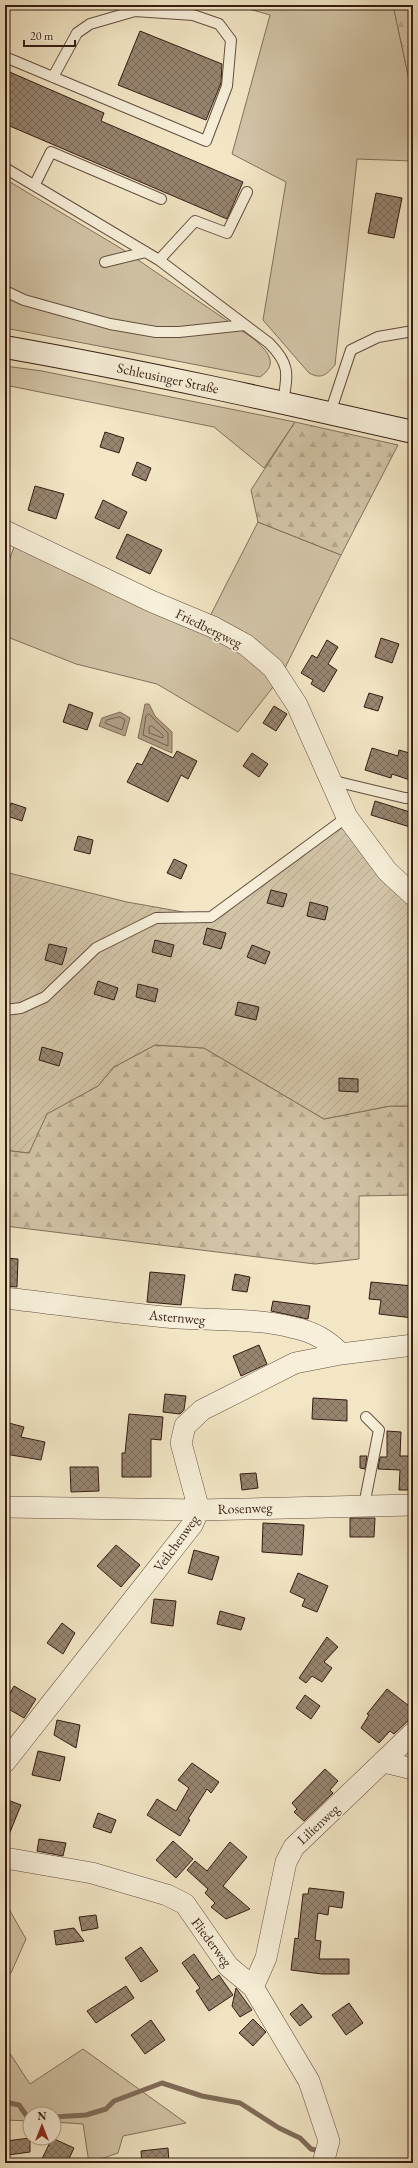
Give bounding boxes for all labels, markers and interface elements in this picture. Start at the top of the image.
scale bar [24,22,75,48]
text: 20 m [30,28,54,44]
street label: Schleusinger Straße [115,358,221,398]
street label: Friedbergweg [173,604,246,652]
street label: Asternweg [147,1305,207,1329]
street label: Rosenweg [217,1498,274,1518]
street label: Veilchenweg [149,1510,203,1575]
street label: Lilienweg [293,1799,344,1848]
street label: Fliederweg [188,1914,237,1971]
north arrow [22,2106,62,2146]
text: N [38,2109,47,2123]

